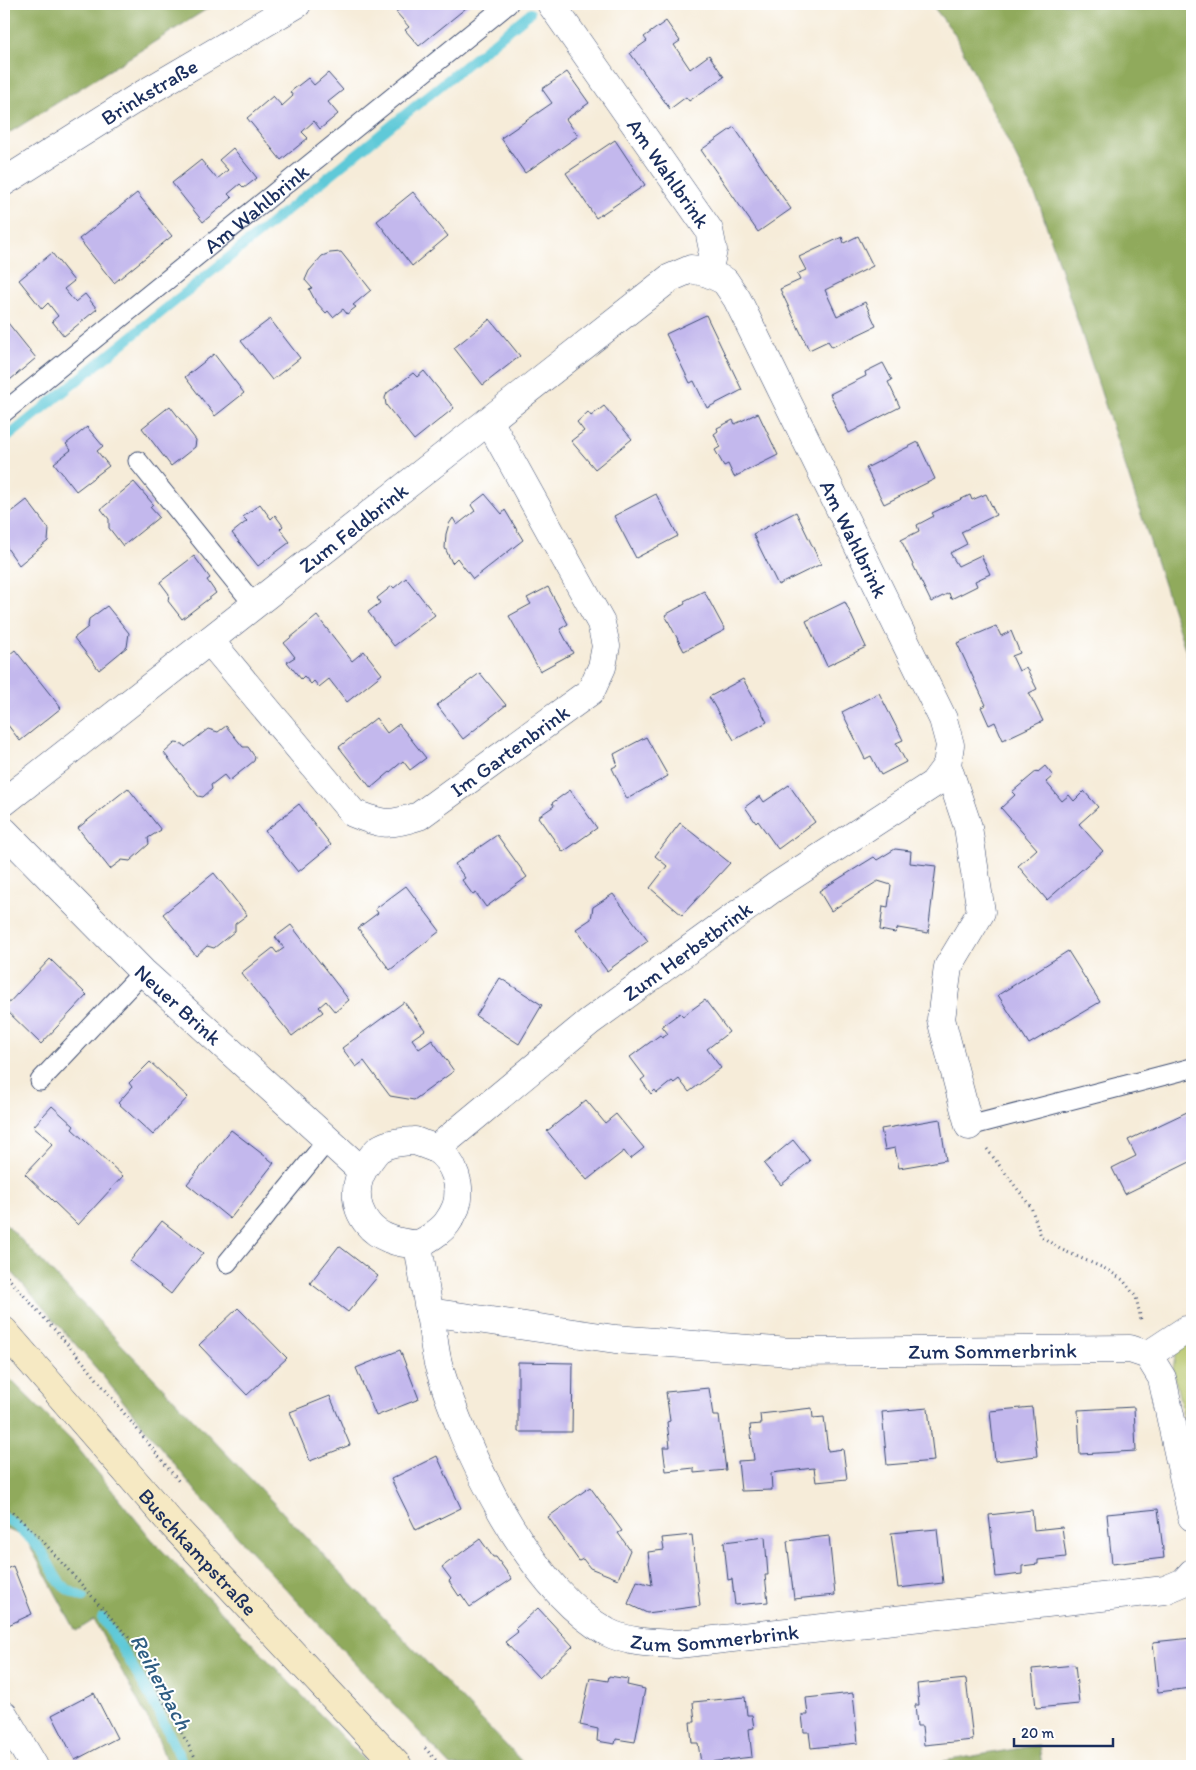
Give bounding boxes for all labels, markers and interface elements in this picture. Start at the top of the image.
street label: Brinkstraße [96,53,202,130]
street label: Am Wahlbrink [622,113,716,232]
street label: Am Wahlbrink [198,158,313,258]
street label: Am Wahlbrink [815,476,894,602]
street label: Zum Feldbrink [294,477,412,578]
street label: Im Gartenbrink [445,699,574,802]
street label: Zum Herbstbrink [618,896,757,1006]
street label: Neuer Brink [130,959,227,1050]
street label: Zum Sommerbrink [908,1337,1077,1363]
street label: Buschkampstraße [134,1483,263,1620]
street label: Zum Sommerbrink [629,1618,800,1657]
water label: Reiherbach [125,1630,198,1735]
scale bar [1014,1715,1112,1747]
text: 20 m [1021,1724,1055,1742]

